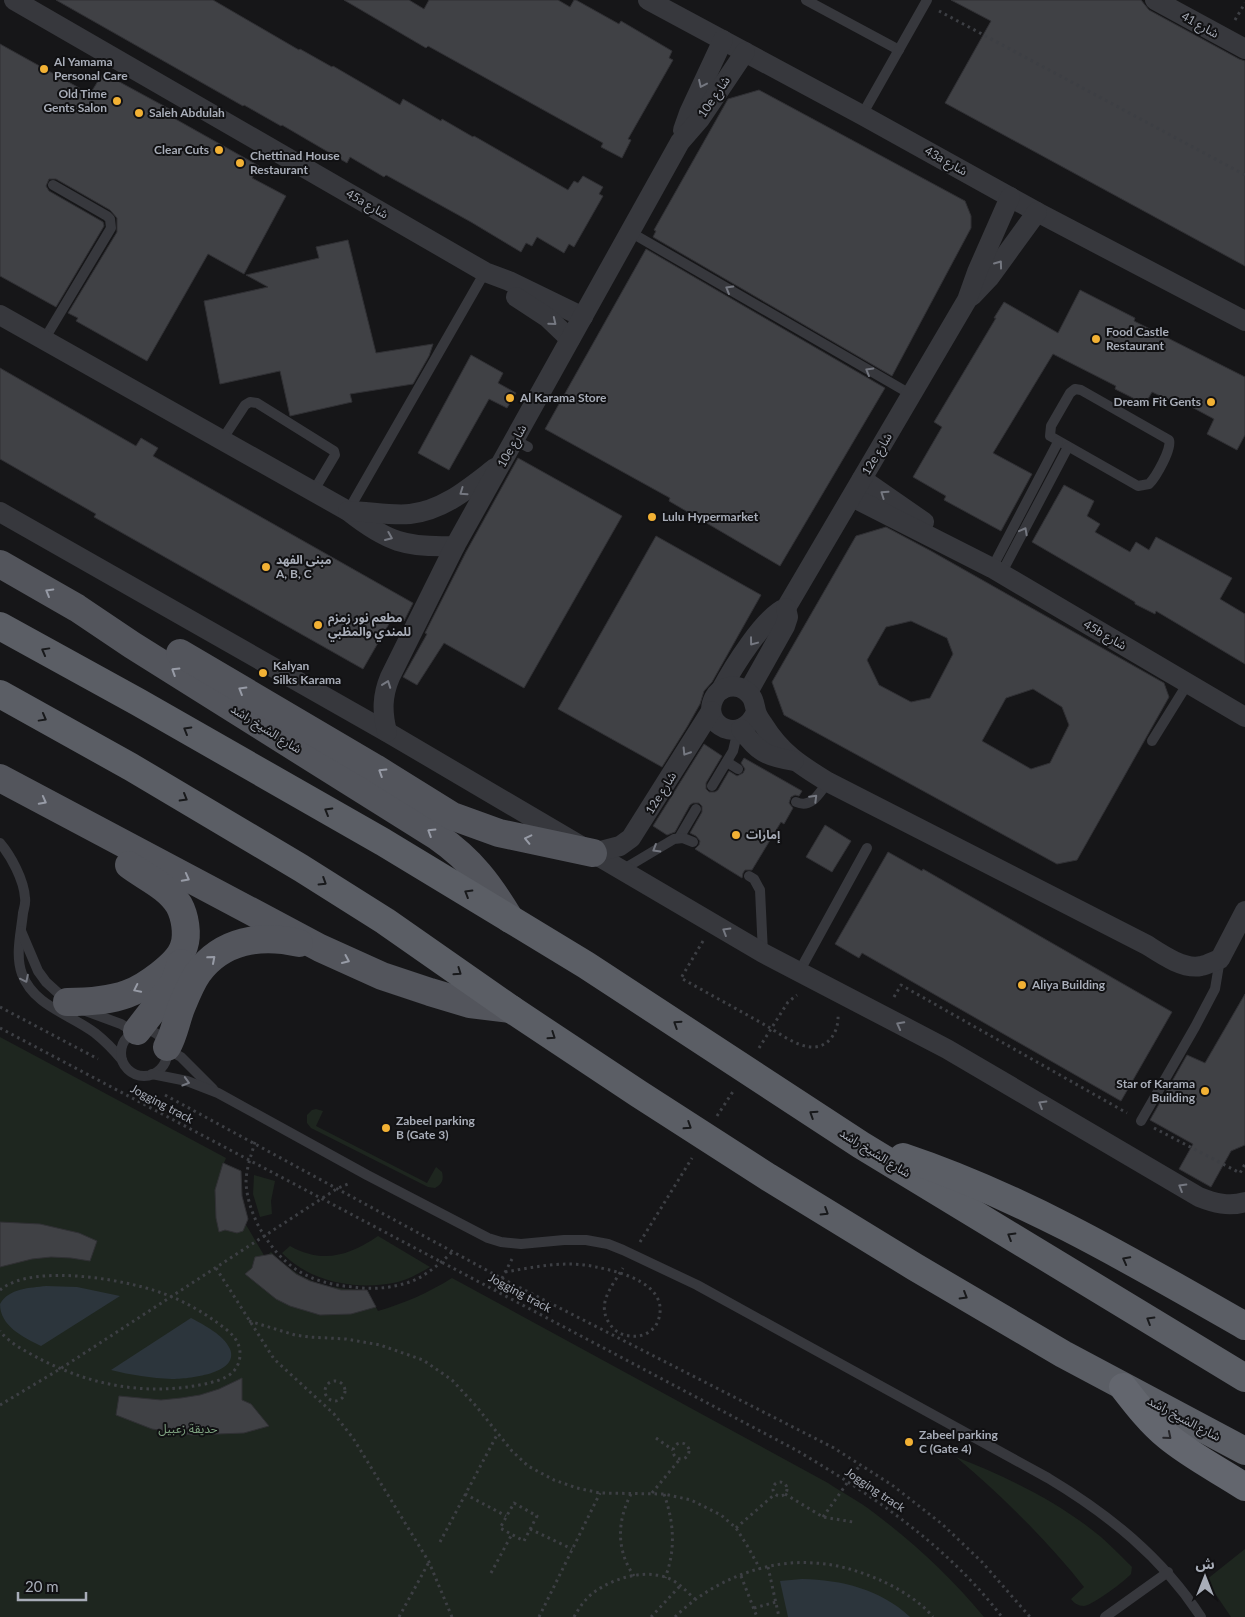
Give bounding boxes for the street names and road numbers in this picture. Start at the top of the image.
street label: شارع 41 [1178,8,1222,43]
street label: 10e شارع [694,73,735,121]
street label: 43a شارع [921,143,970,180]
street label: 45a شارع [342,185,391,223]
street label: 10e شارع [494,422,531,471]
street label: 12e شارع [858,430,897,479]
street label: 45b شارع [1080,616,1129,655]
street label: شارع الشيخ راشد [227,701,304,758]
street label: 12e شارع [642,769,681,818]
street label: Jogging track [128,1081,197,1127]
street label: شارع الشيخ راشد [836,1125,913,1182]
street label: Jogging track [486,1270,555,1316]
street label: شارع الشيخ راشد [1144,1393,1223,1446]
street label: Jogging track [842,1464,909,1516]

